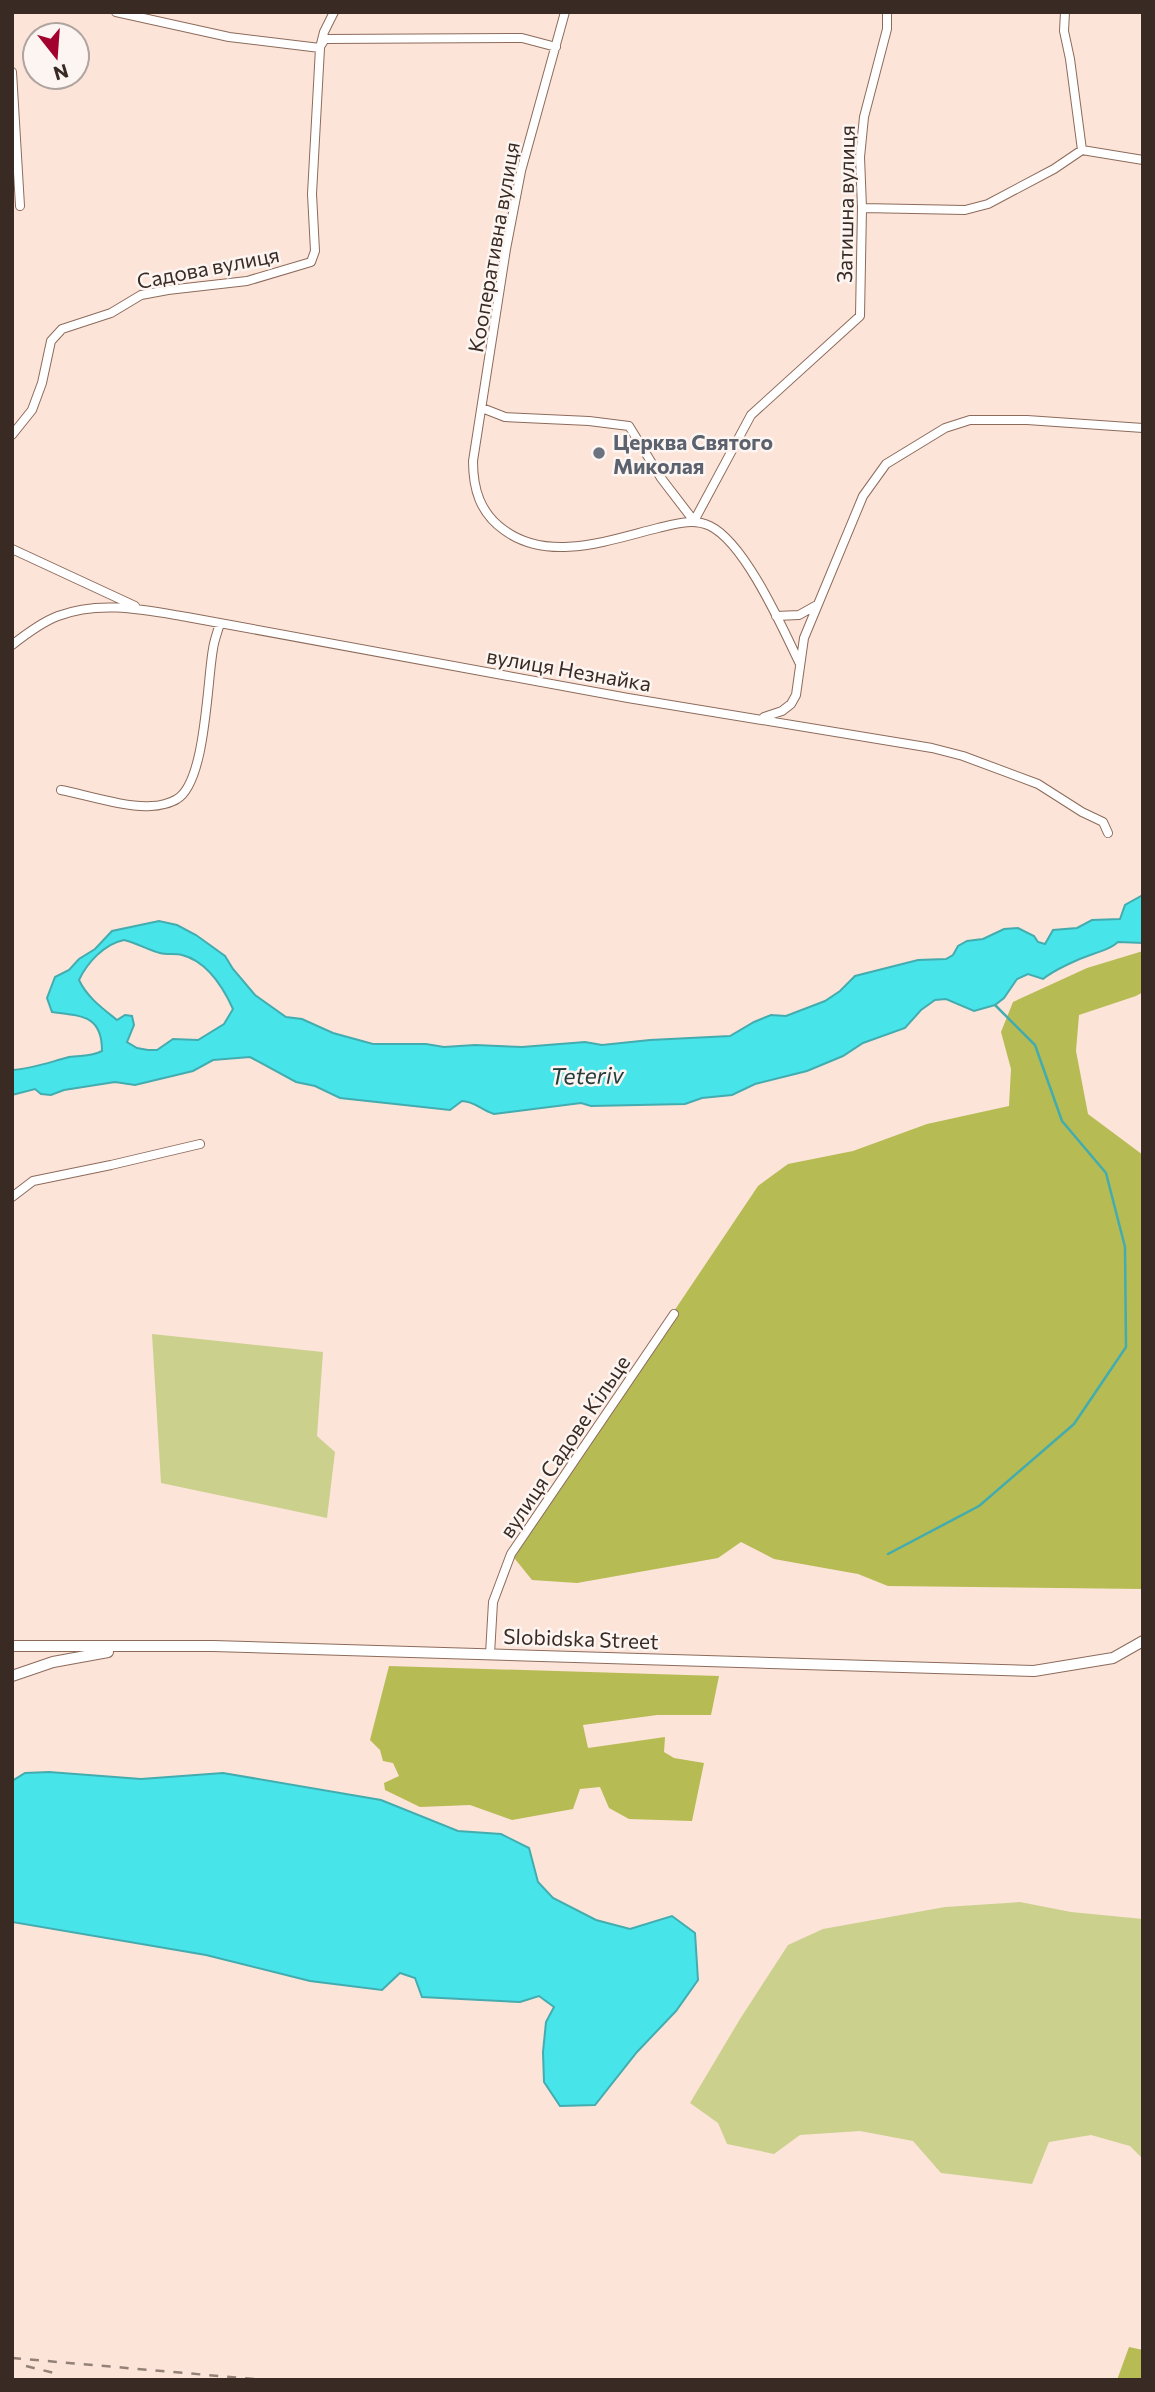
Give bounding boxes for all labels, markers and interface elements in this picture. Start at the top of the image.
north arrow [21,21,91,91]
text: N [51,60,71,86]
street label: Затишна вулиця [831,125,859,283]
street label: Кооперативна вулиця [462,140,524,354]
street label: Садова вулиця [135,241,281,293]
place label: Церква Святого Миколая [613,429,773,478]
marker: Церква Святого Миколая [591,445,607,461]
street label: вулиця Незнайка [485,642,653,696]
water label: Teteriv [550,1060,625,1090]
street label: вулиця Садове Кільце [494,1350,634,1542]
street label: Slobidska Street [503,1623,659,1653]

